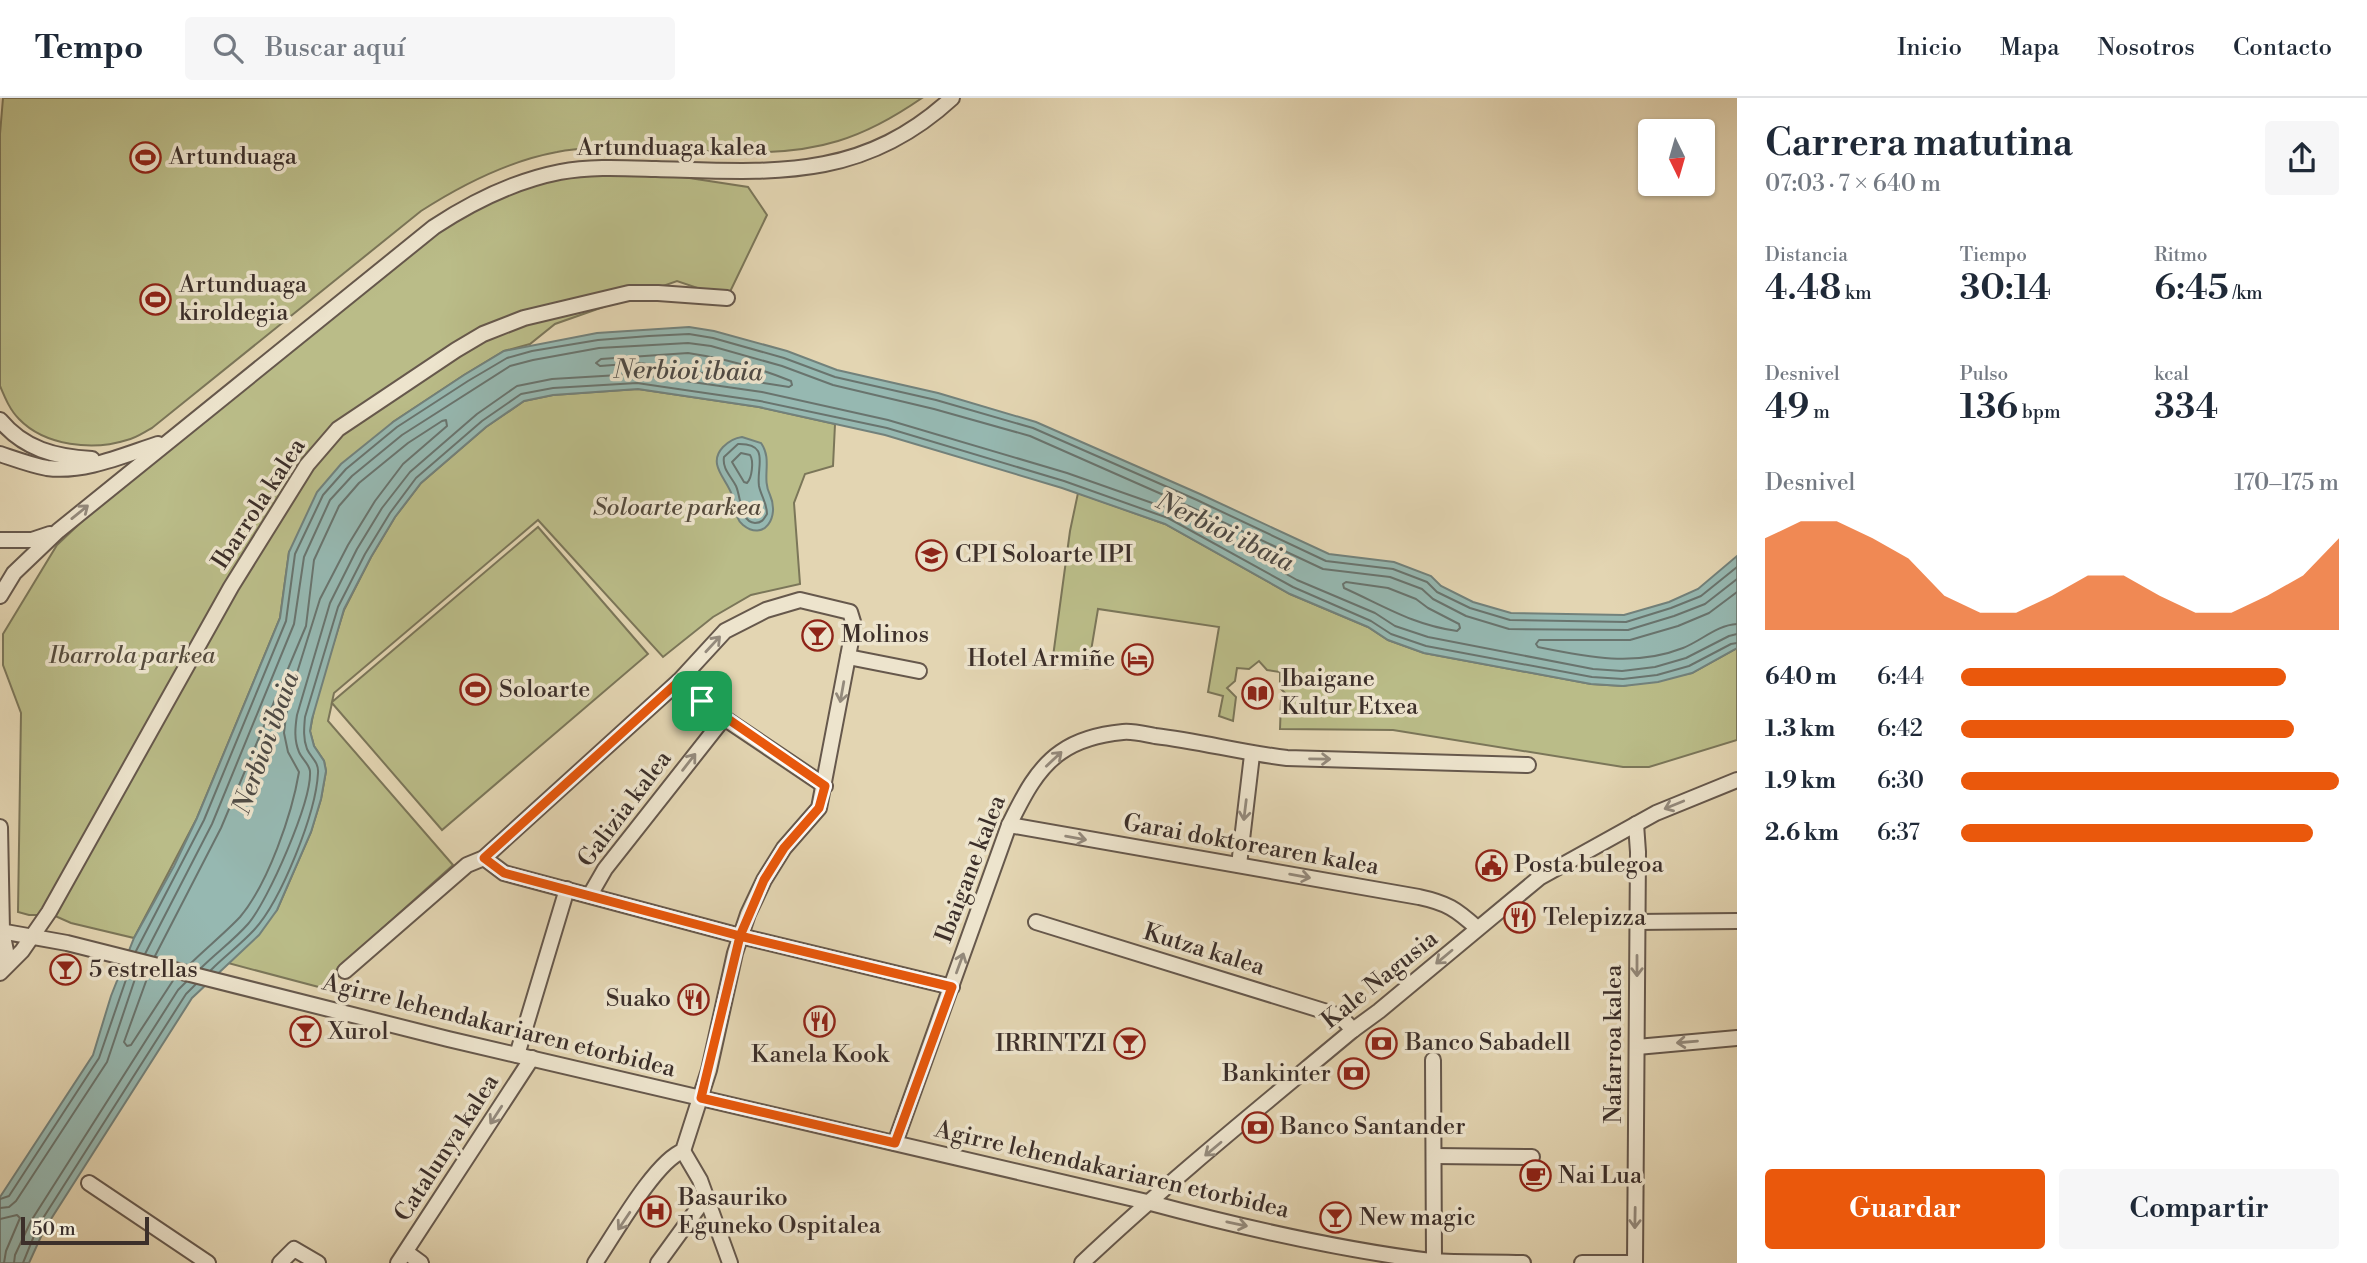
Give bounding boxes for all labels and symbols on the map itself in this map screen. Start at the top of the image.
north arrow [1638,119,1715,196]
street label: Artunduaga kalea [576,133,768,163]
sports icon: Artunduaga [129,140,163,174]
place label: Artunduaga [168,142,298,172]
place label: Artunduaga kiroldegia [178,270,308,328]
sports icon: Artunduaga kiroldegia [139,282,173,316]
water label: Nerbioi ibaia [612,354,763,388]
street label: Ibarrola kalea [205,432,313,575]
water label: Nerbioi ibaia [1150,484,1300,579]
park label: Soloarte parkea [593,493,762,523]
one-way arrow [71,504,89,520]
school or university icon: CPI Soloarte IPI [915,538,949,572]
place label: CPI Soloarte IPI [955,540,1133,570]
bar icon: Molinos [801,618,835,652]
place label: Molinos [841,620,929,650]
one-way arrow [705,636,722,653]
park label: Ibarrola parkea [48,641,216,671]
hotel icon: Hotel Armiñe [1121,642,1155,676]
place label: Hotel Armiñe [967,644,1115,674]
place label: Ibaigane Kultur Etxea [1281,664,1419,722]
water label: Nerbioi ibaia [225,667,307,820]
pin [672,671,732,731]
sports icon: Soloarte [459,673,493,707]
place label: Soloarte [499,675,590,705]
library icon: Ibaigane Kultur Etxea [1241,676,1275,710]
one-way arrow [834,680,848,703]
street label: Galizia kalea [571,744,679,873]
one-way arrow [1045,751,1063,767]
one-way arrow [1308,752,1331,766]
one-way arrow [682,753,697,772]
street label: Ibaigane kalea [929,790,1013,947]
one-way arrow [1238,798,1251,821]
one-way arrow [1663,800,1685,813]
street label: Garai doktorearen kalea [1121,808,1382,882]
one-way arrow [1064,832,1087,845]
public building icon: Posta bulegoa [1474,848,1508,882]
place label: Posta bulegoa [1514,850,1664,880]
one-way arrow [1288,870,1311,883]
restaurant icon: Telepizza [1503,901,1537,935]
place label: Telepizza [1543,903,1647,933]
street label: Kutza kalea [1140,917,1269,983]
street label: Kale Nagusia [1316,923,1445,1036]
one-way arrow [1436,949,1454,965]
bar icon: 5 estrellas [49,953,83,987]
one-way arrow [955,953,967,975]
one-way arrow [1630,954,1644,977]
place label: 5 estrellas [89,955,198,985]
street label: Nafarroa kalea [1599,964,1629,1123]
street label: Agirre lehendakariaren etorbidea [318,967,679,1085]
restaurant icon: Suako [677,982,711,1016]
place label: Suako [606,984,671,1014]
restaurant icon: Kanela Kook [803,1004,837,1038]
bar icon: Xurol [288,1015,322,1049]
place label: Xurol [327,1017,389,1047]
bank icon: Banco Sabadell [1365,1026,1399,1060]
bar icon: IRRINTZI [1112,1027,1146,1061]
place label: Banco Sabadell [1404,1028,1571,1058]
place label: IRRINTZI [995,1029,1106,1059]
one-way arrow [1676,1036,1699,1049]
place label: Kanela Kook [751,1040,890,1070]
bank icon: Bankinter [1337,1057,1371,1091]
place label: Bankinter [1221,1059,1331,1089]
street label: Catalunya kalea [388,1068,506,1227]
one-way arrow [488,1105,503,1124]
bank icon: Banco Santander [1240,1110,1274,1144]
place label: Banco Santander [1279,1112,1466,1142]
street label: Agirre lehendakariaren etorbidea [931,1114,1293,1226]
one-way arrow [1204,1141,1222,1157]
cafe icon: Nai Lua [1518,1159,1552,1193]
place label: Nai Lua [1558,1161,1643,1191]
place label: Basauriko Eguneko Ospitalea [677,1183,882,1241]
hospital icon: Basauriko Eguneko Ospitalea [638,1195,672,1229]
bar icon: New magic [1319,1201,1353,1235]
place label: New magic [1359,1203,1476,1233]
one-way arrow [1628,1206,1642,1229]
one-way arrow [616,1211,631,1230]
scale bar [21,1214,149,1246]
one-way arrow [1225,1218,1248,1232]

